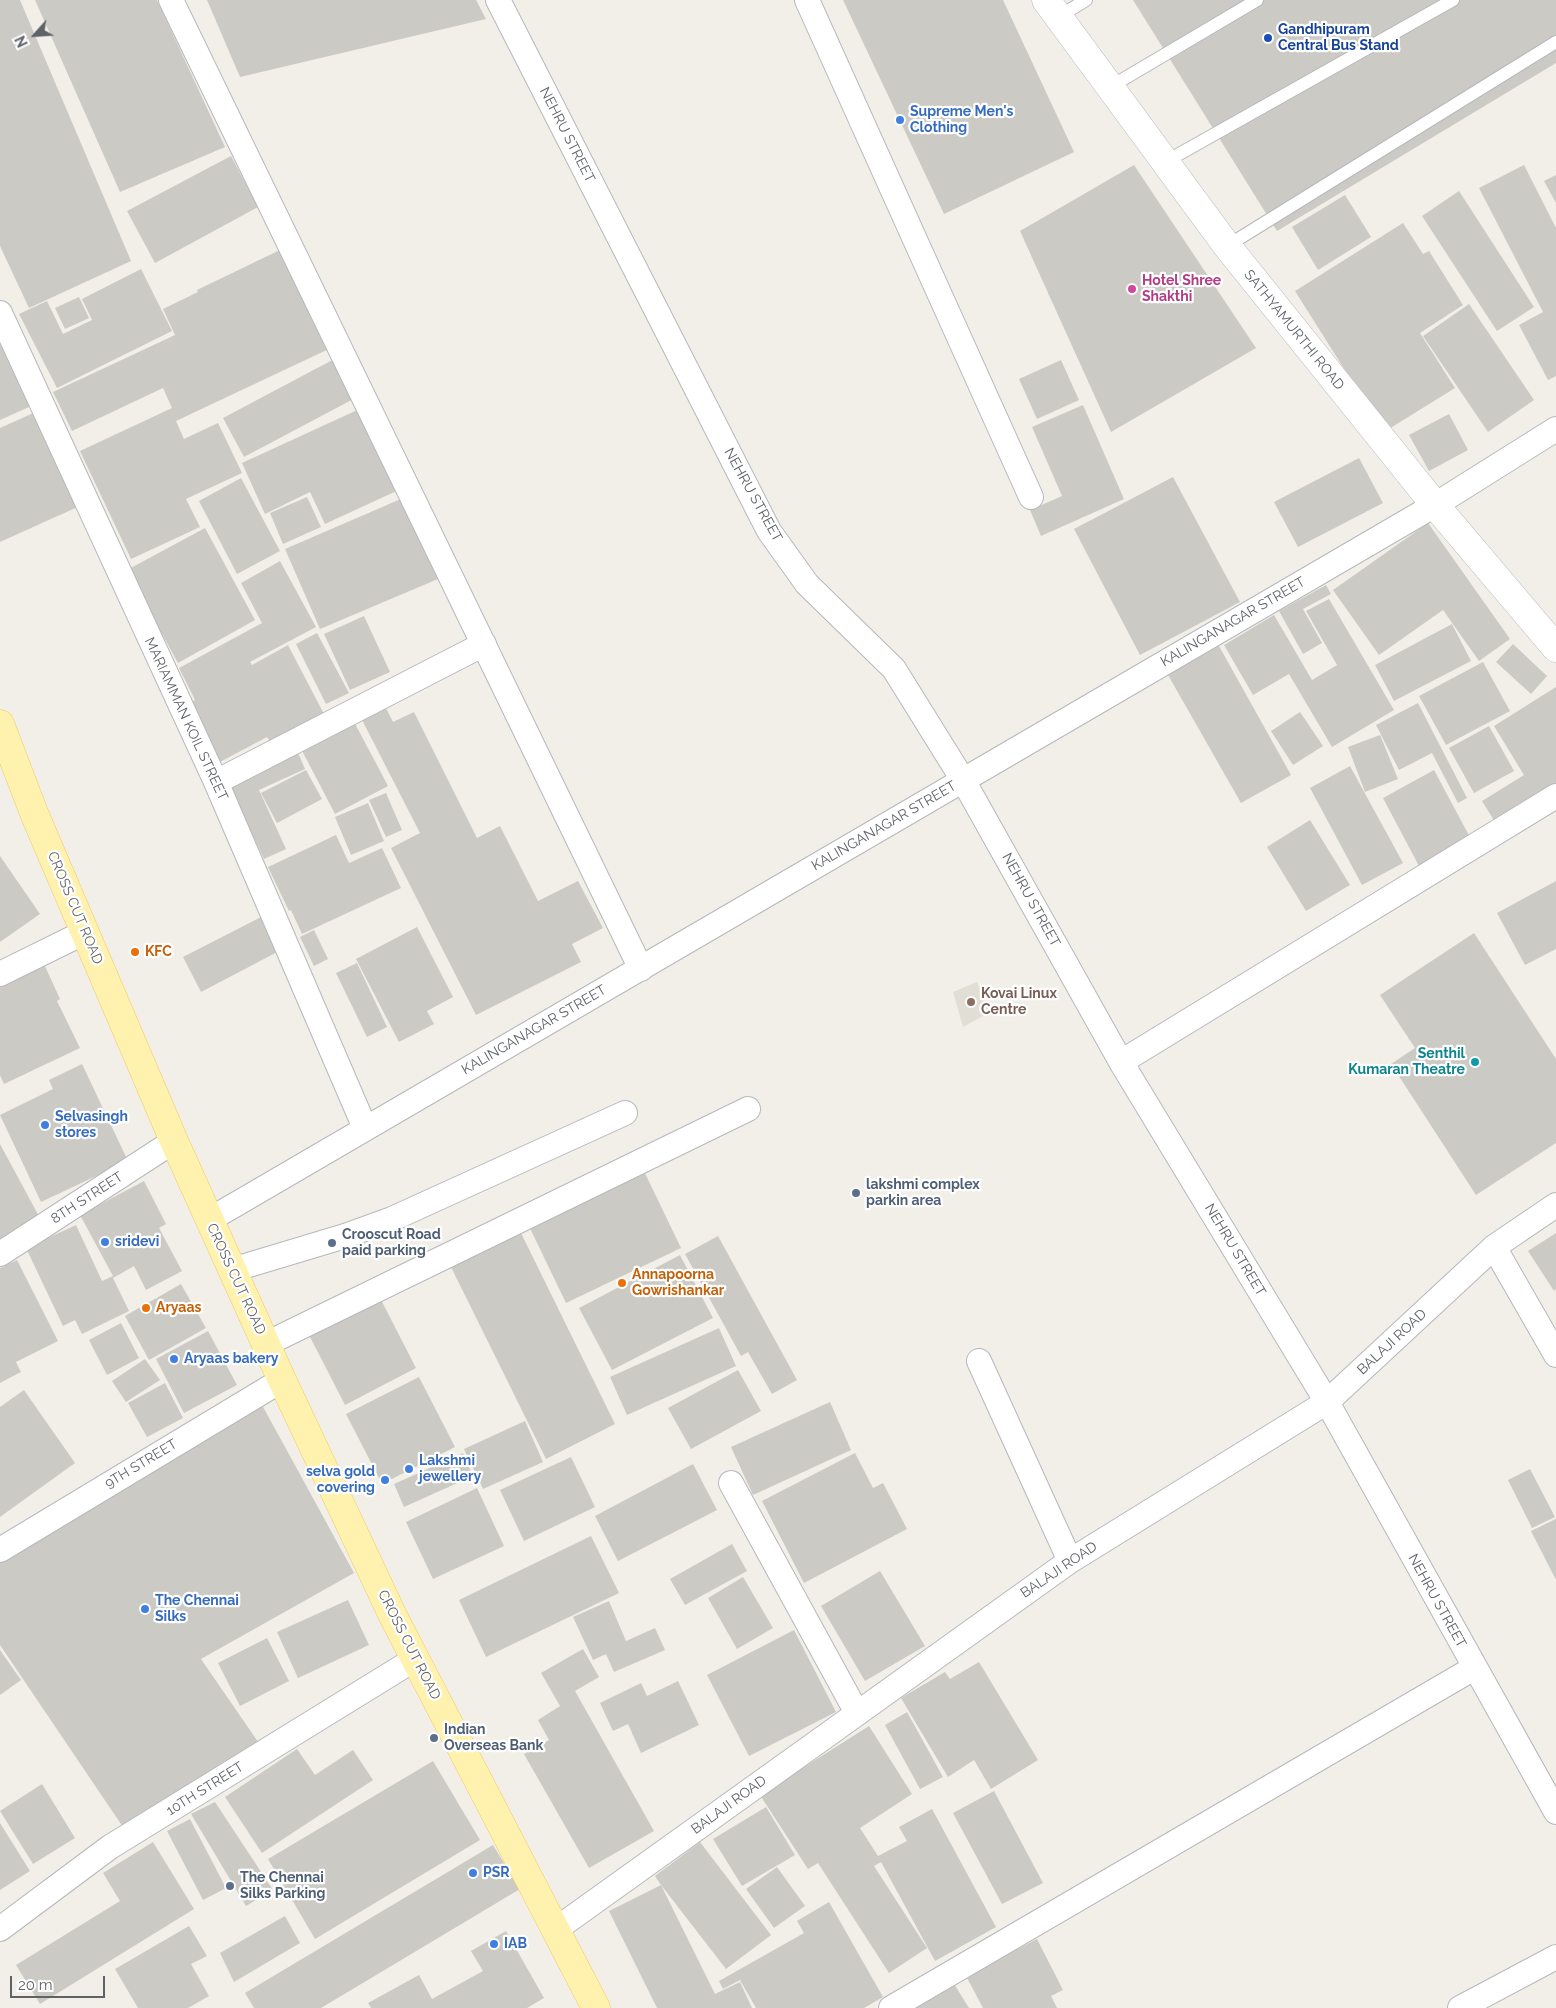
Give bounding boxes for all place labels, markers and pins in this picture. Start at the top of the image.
place label: Gandhipuram Central Bus Stand [1278,22,1399,54]
marker: Gandhipuram Central Bus Stand [1262,32,1274,44]
place label: Supreme Men's Clothing [910,104,1013,136]
marker: Supreme Men's Clothing [894,114,906,126]
place label: Hotel Shree Shakthi [1142,273,1221,306]
marker: Hotel Shree Shakthi [1126,283,1138,295]
place label: KFC [145,944,172,960]
marker: KFC [129,946,141,958]
place label: Kovai Linux Centre [981,986,1057,1019]
marker: Kovai Linux Centre [965,996,977,1008]
place label: Senthil Kumaran Theatre [1348,1046,1465,1078]
marker: Senthil Kumaran Theatre [1469,1056,1481,1068]
place label: Selvasingh stores [55,1109,128,1142]
marker: Selvasingh stores [39,1119,51,1131]
place label: lakshmi complex parkin area [866,1177,980,1210]
marker: lakshmi complex parkin area [850,1187,862,1199]
place label: Crooscut Road paid parking [342,1227,441,1260]
place label: sridevi [115,1234,159,1250]
marker: sridevi [99,1236,111,1248]
marker: Crooscut Road paid parking [326,1237,338,1249]
place label: Annapoorna Gowrishankar [632,1267,724,1300]
marker: Annapoorna Gowrishankar [616,1277,628,1289]
place label: Aryaas [156,1300,201,1316]
marker: Aryaas [140,1302,152,1314]
place label: Aryaas bakery [184,1351,279,1367]
marker: Aryaas bakery [168,1353,180,1365]
place label: Lakshmi jewellery [419,1453,481,1485]
marker: Lakshmi jewellery [403,1463,415,1475]
place label: selva gold covering [306,1464,375,1496]
marker: selva gold covering [379,1474,391,1486]
place label: The Chennai Silks [155,1593,239,1625]
marker: The Chennai Silks [139,1603,151,1615]
place label: Indian Overseas Bank [444,1722,543,1754]
marker: Indian Overseas Bank [428,1732,440,1744]
place label: PSR [483,1865,510,1881]
marker: PSR [467,1867,479,1879]
place label: The Chennai Silks Parking [240,1870,325,1902]
marker: The Chennai Silks Parking [224,1880,236,1892]
place label: IAB [504,1936,527,1952]
marker: IAB [488,1938,500,1950]

